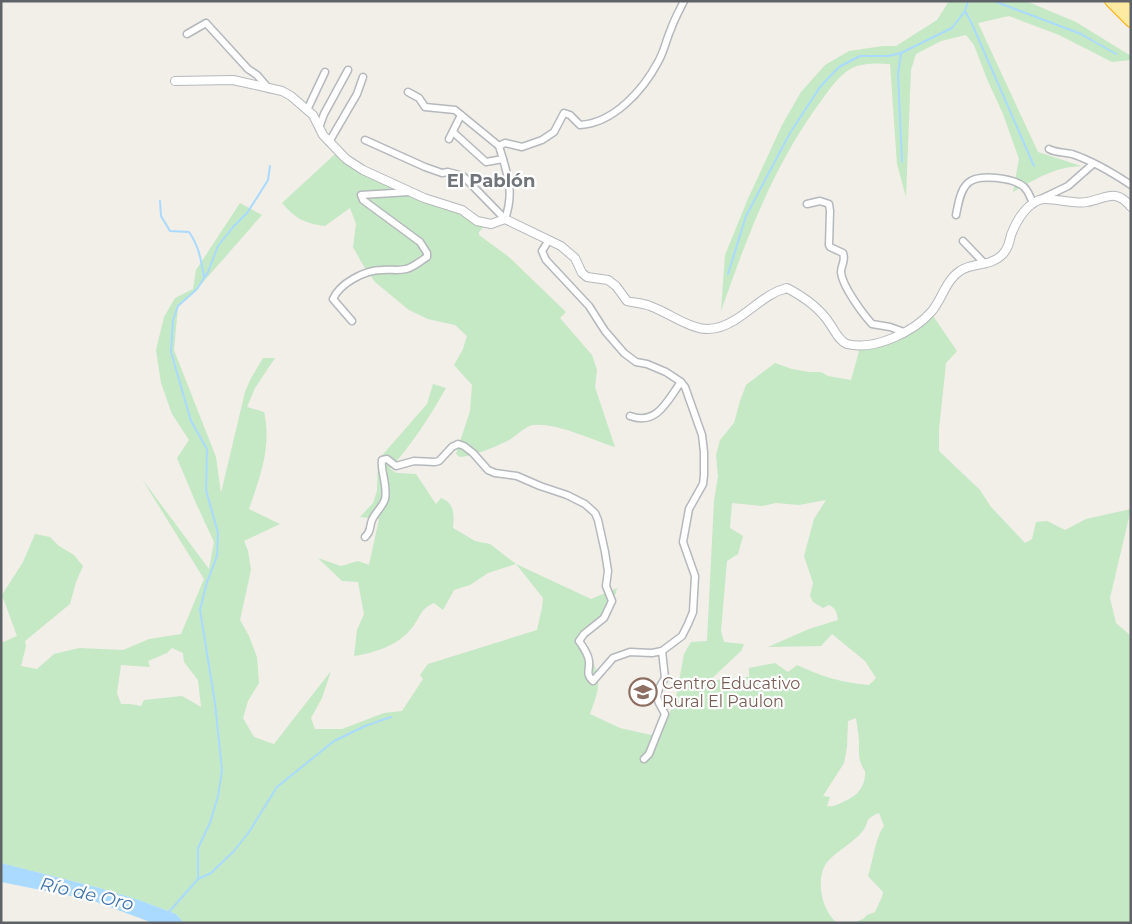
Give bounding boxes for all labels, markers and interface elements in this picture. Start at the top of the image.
district label: El Pablón [447,170,535,192]
place label: Centro Educativo Rural El Paulon [662,674,800,711]
school or university icon: Centro Educativo Rural El Paulon [628,677,658,707]
water label: Río de Oro [38,873,136,915]

